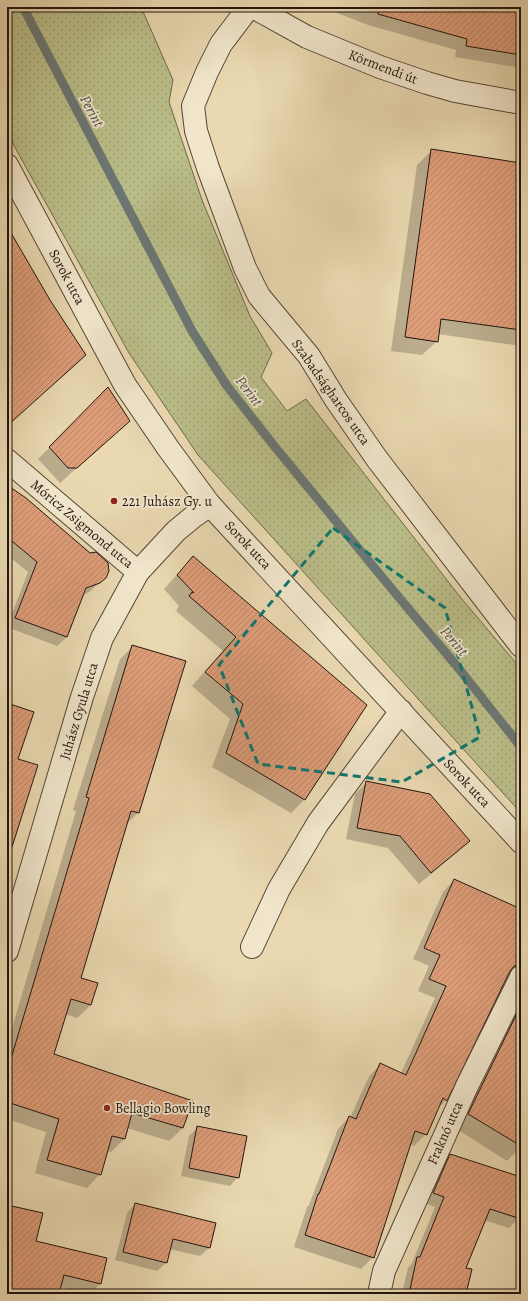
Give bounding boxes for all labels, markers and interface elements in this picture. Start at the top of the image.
street label: Körmendi út [346,45,421,89]
water label: Perint [75,92,109,131]
street label: Sorok utca [44,246,90,309]
street label: Szabadságharcos utca [287,335,375,449]
water label: Perint [231,372,268,411]
street label: Móricz Zsigmond utca [27,475,138,573]
place label: 221 Juhász Gy. u [122,492,213,511]
marker: 221 Juhász Gy. u [109,496,119,506]
street label: Sorok utca [220,516,276,574]
water label: Perint [436,622,473,661]
street label: Juhász Gyula utca [55,660,103,762]
street label: Sorok utca [439,754,495,812]
street label: Fraknó utca [423,1098,468,1168]
place label: Bellagio Bowling [115,1099,210,1118]
marker: Bellagio Bowling [102,1103,112,1113]

